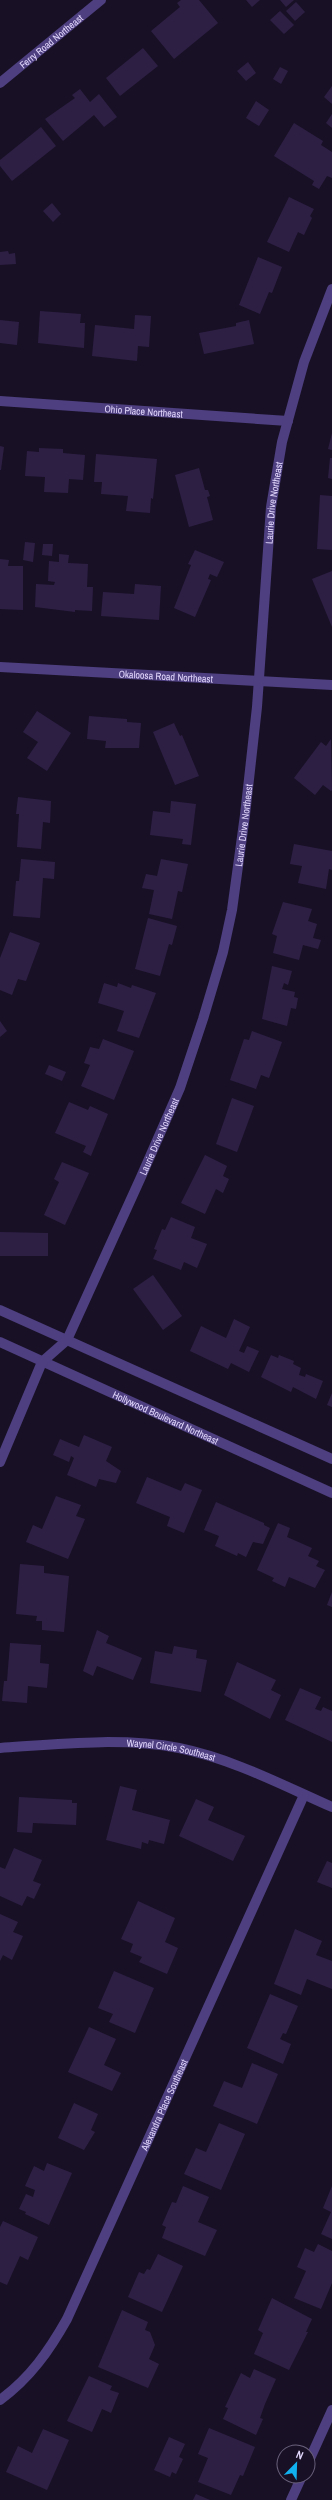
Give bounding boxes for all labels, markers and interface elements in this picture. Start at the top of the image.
street label: Ferry Road Northeast [17,11,86,71]
street label: Ohio Place Northeast [104,402,184,421]
street label: Laurie Drive Northeast [262,460,286,544]
street label: Okaloosa Road Northeast [118,667,214,686]
street label: Laurie Drive Northeast [232,783,255,867]
street label: Laurie Drive Northeast [137,1095,182,1177]
street label: Hollywood Boulevard Northeast [110,1388,221,1448]
street label: Waynel Circle Southeast [126,1736,218,1765]
street label: Alexandra Place Southeast [138,2057,191,2154]
north arrow [276,2444,316,2484]
text: N [294,2447,306,2463]

